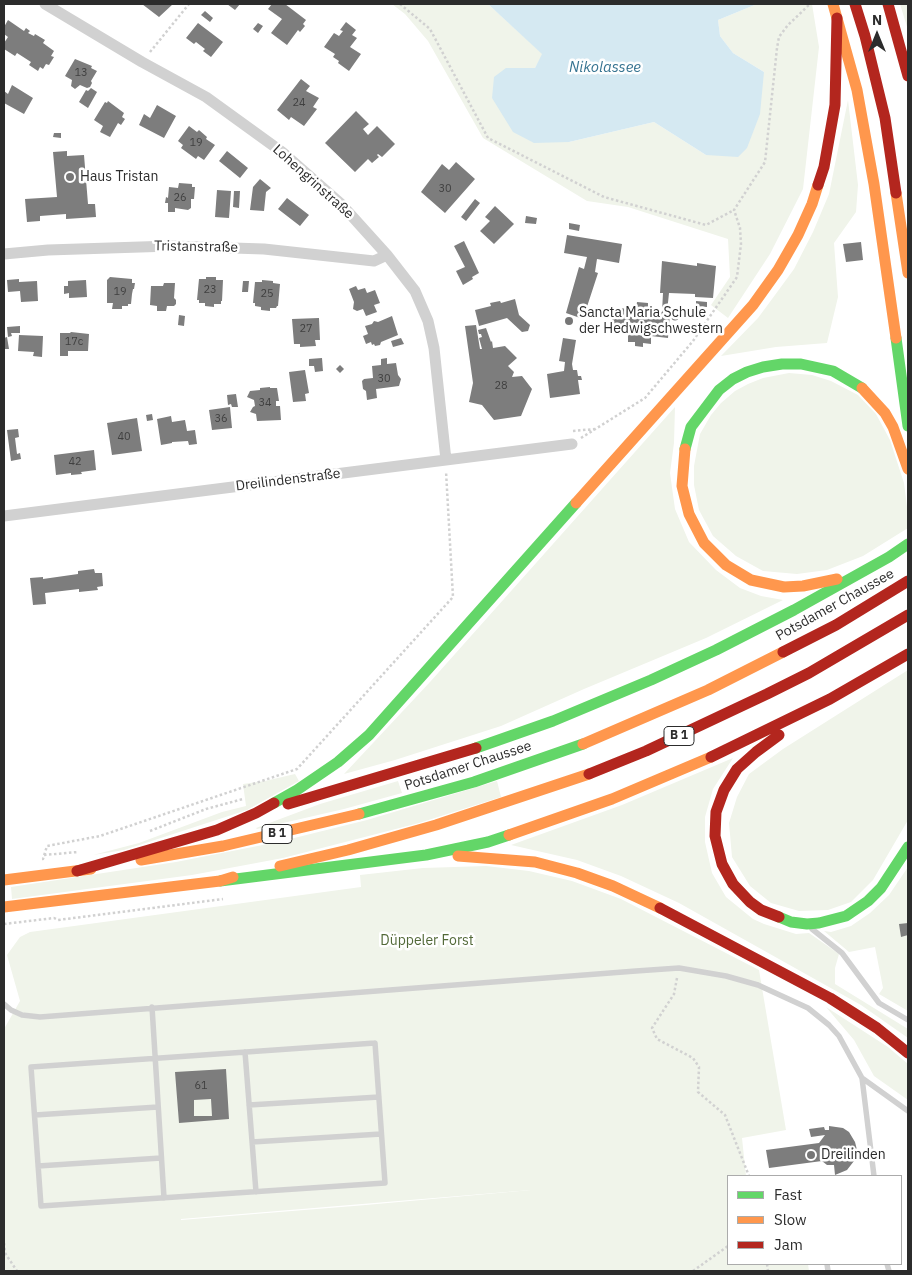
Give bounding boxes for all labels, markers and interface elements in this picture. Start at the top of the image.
north arrow [852,10,902,60]
text: N [872,11,882,29]
water label: Nikolassee [569,59,641,77]
house number: 13 [74,66,88,80]
house number: 24 [292,96,306,110]
house number: 19 [189,136,203,150]
street label: Lohengrinstraße [269,141,357,223]
place label: Haus Tristan [80,169,159,185]
marker: Haus Tristan [64,171,76,183]
house number: 30 [438,182,452,196]
house number: 26 [173,191,187,205]
street label: Tristanstraße [154,238,238,256]
house number: 23 [203,283,217,297]
house number: 19 [113,285,127,299]
house number: 25 [260,287,274,301]
place label: Sancta Maria Schule der Hedwigschwestern [579,305,723,338]
marker: Sancta Maria Schule der Hedwigschwestern [563,315,575,327]
house number: 27 [299,322,313,336]
house number: 17c [65,335,83,349]
house number: 30 [377,372,391,386]
house number: 28 [494,379,508,393]
house number: 34 [258,396,272,410]
house number: 36 [214,412,228,426]
house number: 40 [117,430,131,444]
house number: 42 [68,455,82,469]
street label: Dreilindenstraße [235,465,341,495]
street label: Potsdamer Chaussee [773,565,897,645]
road number: B 1 [664,726,694,746]
street label: Potsdamer Chaussee [402,738,534,794]
road number: B 1 [262,824,292,844]
park label: Düppeler Forst [380,933,474,949]
house number: 61 [194,1079,208,1093]
place label: Dreilinden [821,1147,886,1163]
marker: Dreilinden [805,1149,817,1161]
legend [727,1175,902,1265]
text: Fast [774,1185,802,1204]
text: Slow [774,1210,807,1229]
text: Jam [774,1235,803,1254]

